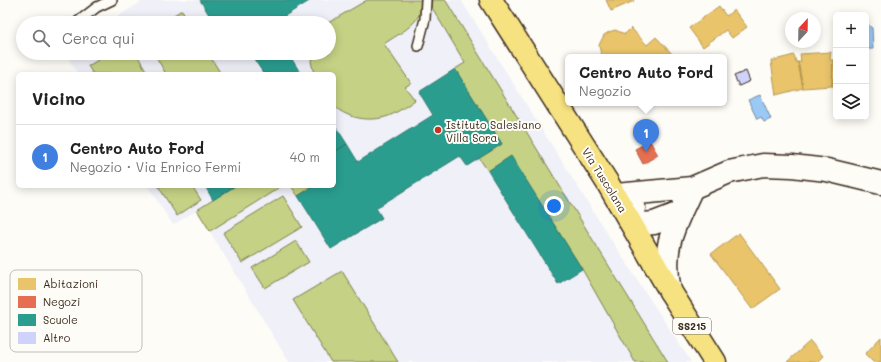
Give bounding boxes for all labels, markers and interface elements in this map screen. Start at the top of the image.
north arrow [785,12,821,48]
map controls [833,12,869,120]
button: + [833,12,869,48]
search box [16,16,336,60]
icon: search [30,27,52,49]
text: Cerca qui [62,28,135,48]
button: − [833,48,869,84]
popup [565,54,727,106]
text: Centro Auto Ford [579,62,713,82]
text: Negozio [579,82,631,99]
button: layers [833,84,869,120]
text: Vicino [32,87,85,109]
place label: Istituto Salesiano Villa Sora [446,117,541,145]
pin: 1 [633,119,659,152]
marker: Istituto Salesiano Villa Sora [433,125,443,135]
text: Centro Auto Ford [70,138,204,158]
street label: Via Tuscolana [579,145,631,215]
text: 1 [42,148,48,165]
text: 40 m [290,148,320,165]
text: Negozio · Via Enrico Fermi [70,158,241,175]
your location [544,196,564,216]
legend [10,270,142,352]
text: Abitazioni [43,276,98,291]
text: Negozi [43,294,80,309]
text: Scuole [43,312,78,327]
road number: SS215 [673,318,711,334]
text: Altro [43,330,71,345]

